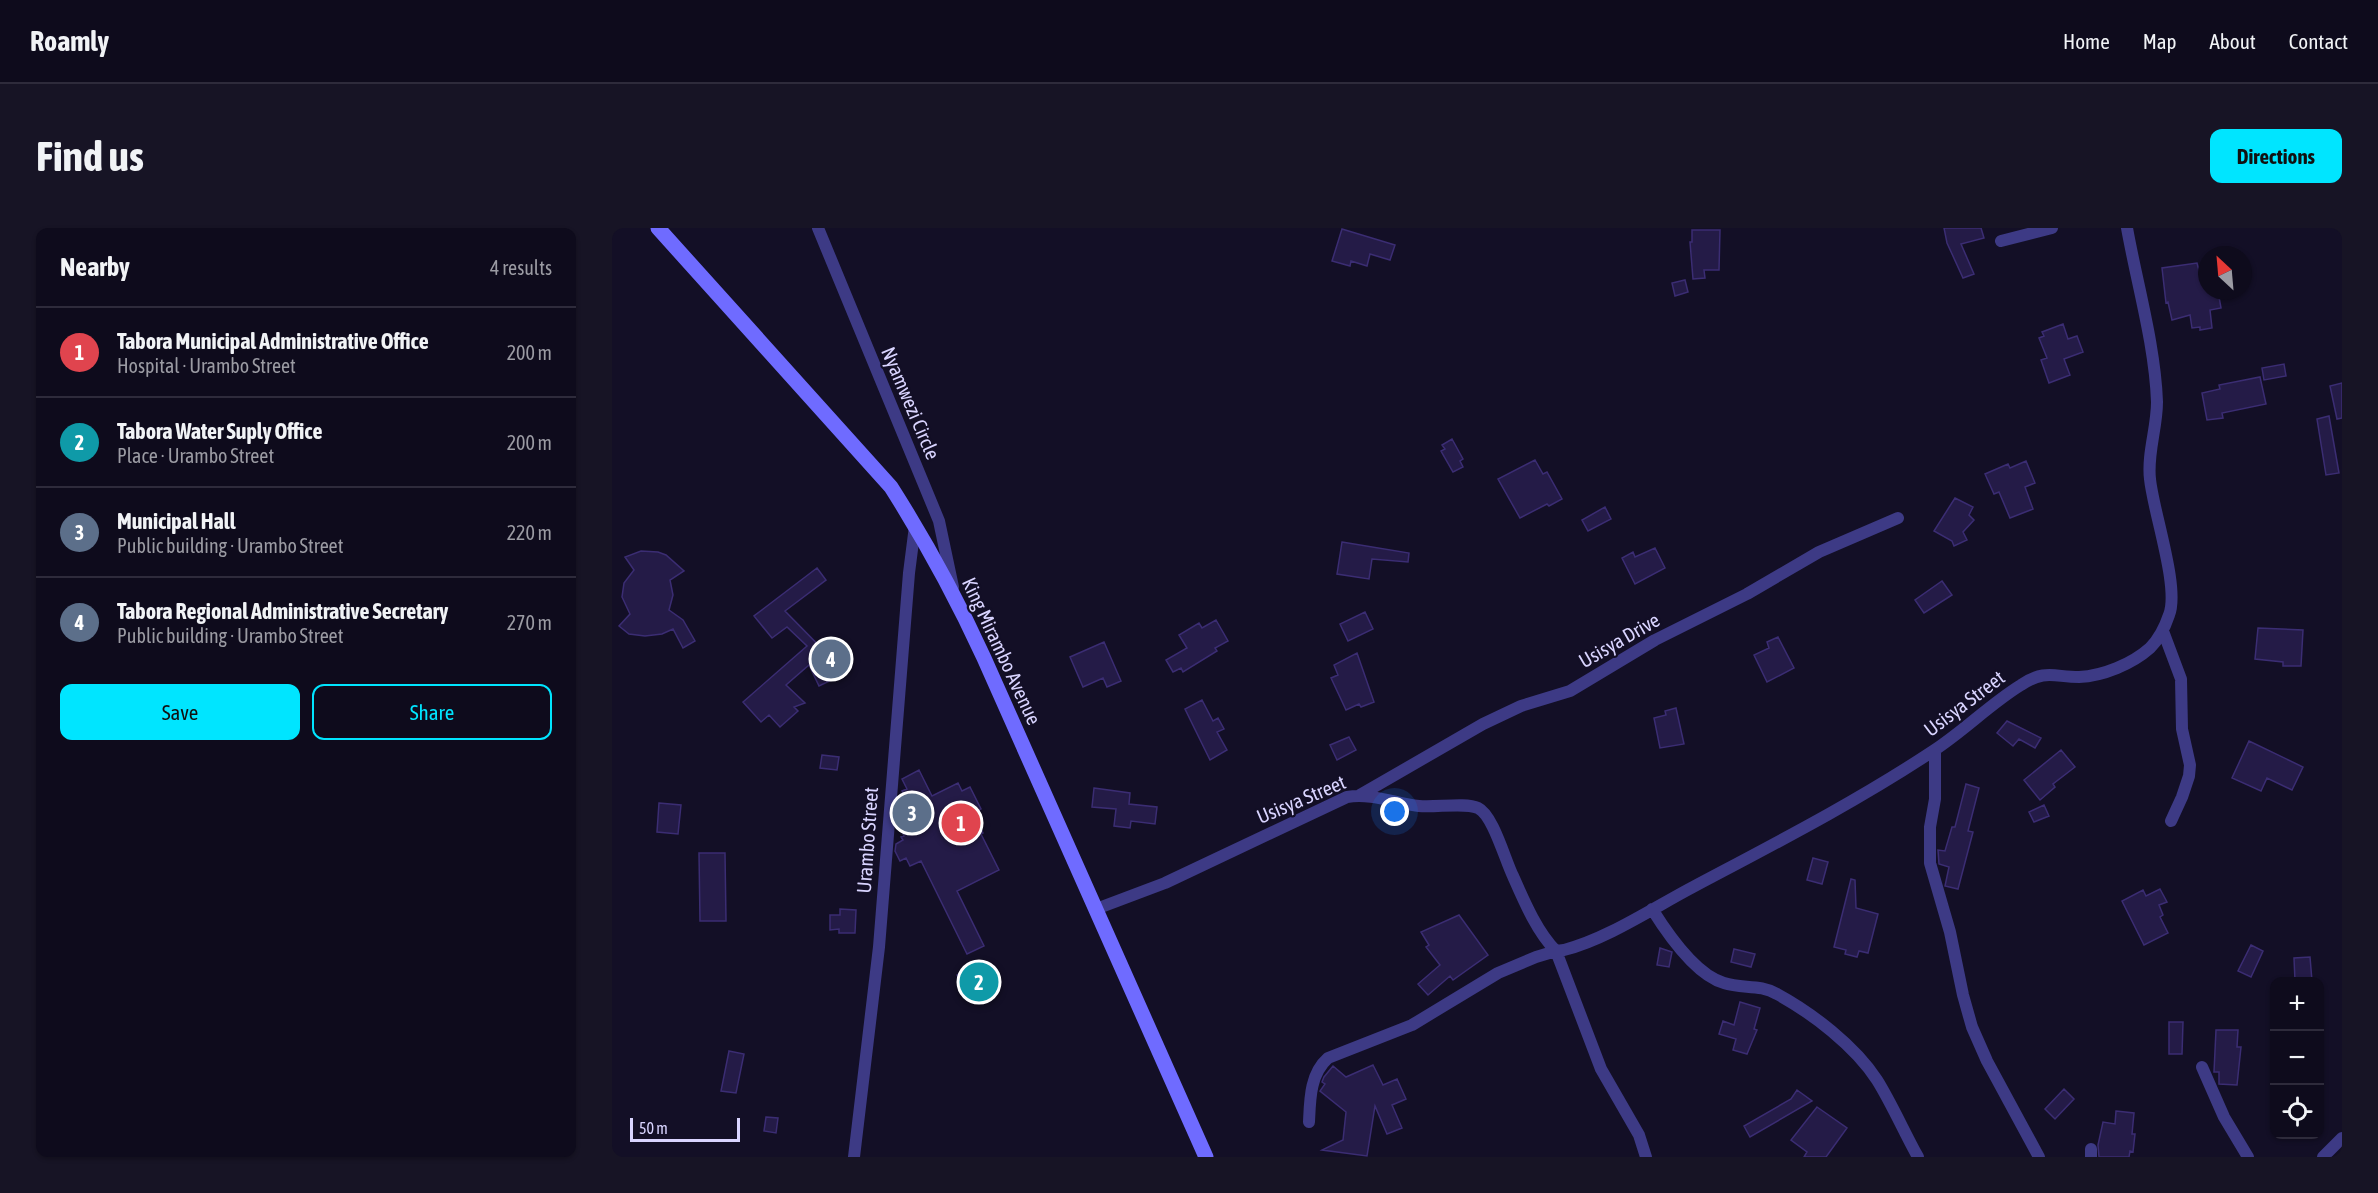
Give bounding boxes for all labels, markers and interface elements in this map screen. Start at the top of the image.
text: Roamly [30,25,109,57]
text: Home [2063,29,2110,53]
text: Map [2143,29,2177,53]
text: About [2210,29,2256,53]
text: Contact [2289,29,2348,53]
button: Directions [2210,129,2342,183]
text: Find us [36,132,144,180]
north arrow [2198,246,2252,300]
text: Nearby [60,252,130,282]
text: 4 results [490,256,552,279]
text: Tabora Municipal Administrative Office [117,328,429,354]
text: 1 [75,341,84,364]
text: 200 m [507,341,552,364]
street label: Nyamwezi Circle [877,343,945,463]
text: Hospital · Urambo Street [117,354,296,377]
text: Tabora Water Suply Office [117,418,322,444]
text: 2 [75,431,84,454]
text: 200 m [507,431,552,454]
text: Place · Urambo Street [117,444,274,467]
text: Municipal Hall [117,508,235,534]
text: 3 [75,521,84,544]
text: 220 m [507,521,552,544]
text: Public building · Urambo Street [117,534,343,557]
street label: King Mirambo Avenue [958,574,1046,728]
text: Tabora Regional Administrative Secretary [117,598,448,624]
street label: Usisya Drive [1575,608,1663,672]
text: 4 [75,611,84,634]
text: 270 m [507,611,552,634]
text: Public building · Urambo Street [117,624,343,647]
pin: 4 [812,636,850,682]
street label: Usisya Street [1919,665,2009,741]
button: Save [60,684,300,740]
button: Share [312,684,552,740]
street label: Usisya Street [1253,770,1349,828]
street label: Urambo Street [852,786,882,894]
pin: 3 [892,790,932,836]
your location [1380,797,1409,826]
pin: 1 [942,800,980,846]
pin: 2 [960,960,998,1005]
map controls [2270,977,2324,1139]
button: + [2270,977,2324,1031]
button: − [2270,1031,2324,1085]
button: locate [2270,1085,2324,1139]
scale bar [630,1115,740,1142]
text: 50 m [639,1119,668,1137]

